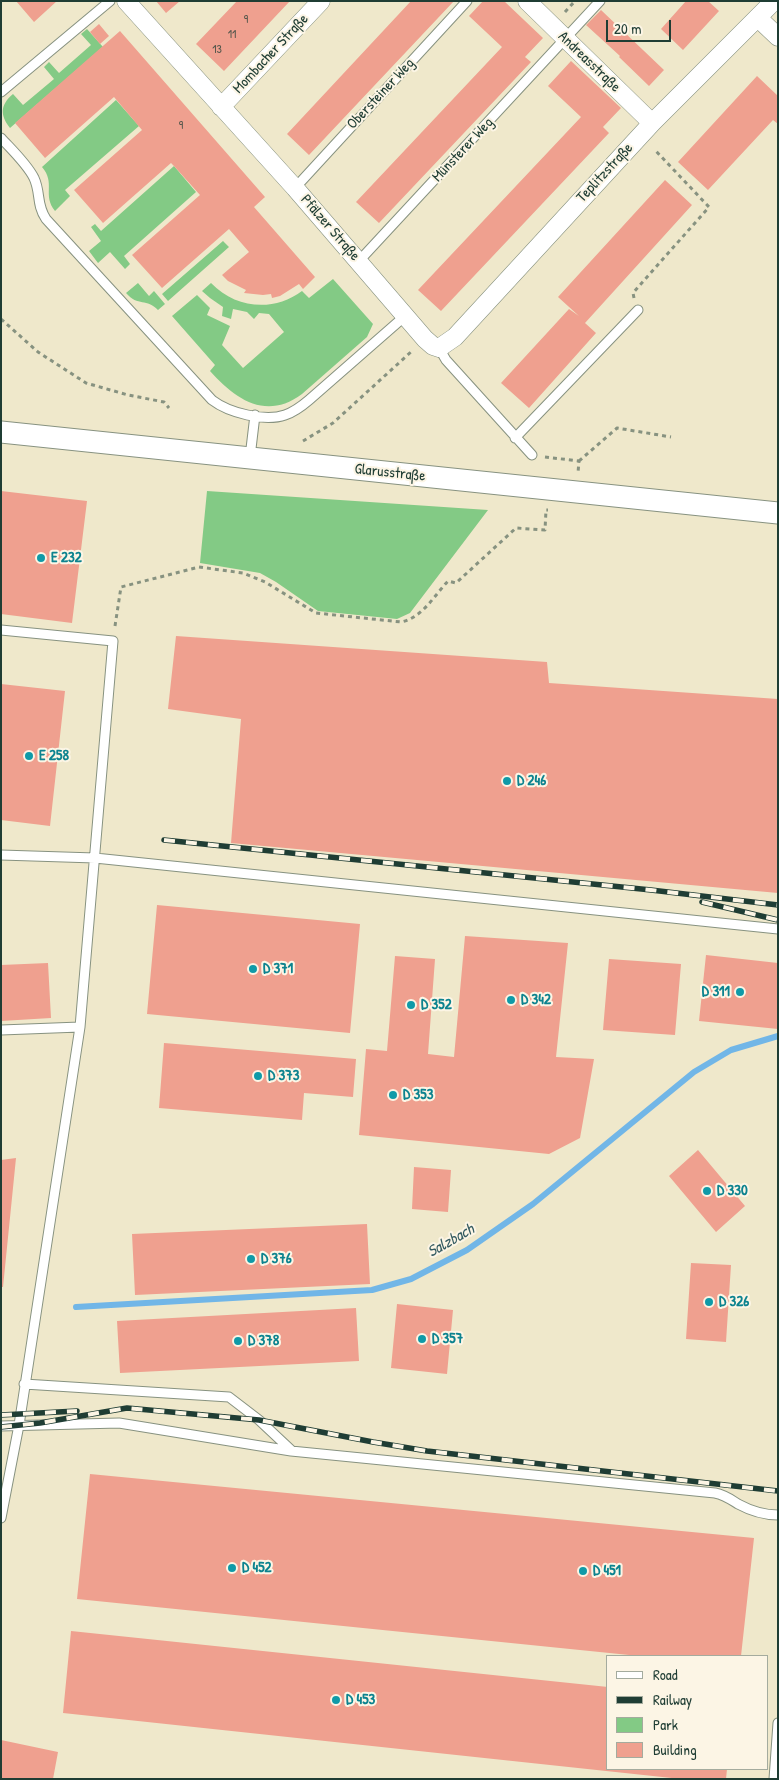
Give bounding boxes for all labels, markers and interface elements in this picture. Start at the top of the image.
scale bar [609,10,674,42]
street label: Mombacher Straße [230,11,312,97]
house number: 9 [244,13,248,27]
text: 20 m [614,18,641,39]
house number: 11 [228,28,236,42]
street label: Andreasstraße [554,28,624,96]
house number: 13 [212,43,222,57]
street label: Obersteiner Weg [344,55,418,133]
street label: Münsterer Weg [429,114,497,186]
house number: 9 [179,119,183,133]
street label: Teplitzstraße [573,139,637,207]
street label: Pfälzer Straße [296,191,364,265]
street label: Glarusstraße [354,460,426,486]
place label: E 232 [51,549,82,567]
marker: E 232 [35,552,47,564]
place label: E 258 [39,747,69,765]
marker: E 258 [23,750,35,762]
place label: D 246 [517,772,546,790]
marker: D 246 [501,775,513,787]
place label: D 371 [263,960,293,978]
marker: D 371 [247,963,259,975]
place label: D 311 [702,983,730,1001]
marker: D 311 [734,986,746,998]
place label: D 342 [521,991,551,1009]
marker: D 342 [505,994,517,1006]
place label: D 352 [421,996,452,1014]
marker: D 352 [405,999,417,1011]
place label: D 373 [268,1067,299,1085]
marker: D 373 [252,1070,264,1082]
place label: D 353 [403,1086,433,1104]
marker: D 353 [387,1089,399,1101]
place label: D 330 [717,1182,748,1200]
marker: D 330 [701,1185,713,1197]
water label: Salzbach [424,1220,478,1262]
place label: D 376 [261,1250,292,1268]
marker: D 376 [245,1253,257,1265]
place label: D 326 [719,1293,749,1311]
marker: D 326 [703,1296,715,1308]
place label: D 357 [432,1330,463,1348]
place label: D 378 [248,1332,279,1350]
marker: D 357 [416,1333,428,1345]
marker: D 378 [232,1335,244,1347]
place label: D 452 [242,1559,272,1577]
marker: D 452 [226,1562,238,1574]
place label: D 451 [593,1562,621,1580]
marker: D 451 [577,1565,589,1577]
legend [606,1655,769,1770]
text: Road [653,1664,678,1685]
text: Railway [653,1689,692,1710]
place label: D 453 [346,1691,375,1709]
marker: D 453 [330,1694,342,1706]
text: Park [653,1714,678,1735]
text: Building [653,1739,697,1760]

